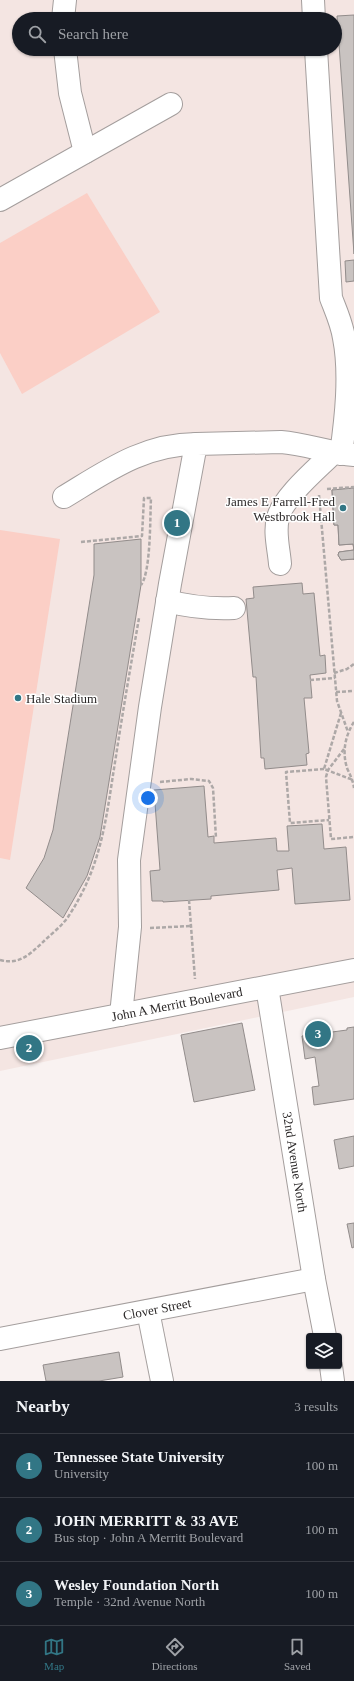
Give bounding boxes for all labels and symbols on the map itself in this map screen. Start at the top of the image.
place label: James E Farrell-Fred Westbrook Hall [226,494,335,524]
marker: James E Farrell-Fred Westbrook Hall [338,503,348,513]
pin: 1 [164,508,190,538]
place label: Hale Stadium [26,691,97,706]
marker: Hale Stadium [13,693,23,703]
your location [138,788,158,808]
street label: John A Merritt Boulevard [110,984,244,1024]
pin: 3 [305,1019,331,1049]
pin: 2 [16,1033,42,1063]
street label: 32nd Avenue North [280,1111,310,1214]
street label: Clover Street [122,1295,193,1323]

